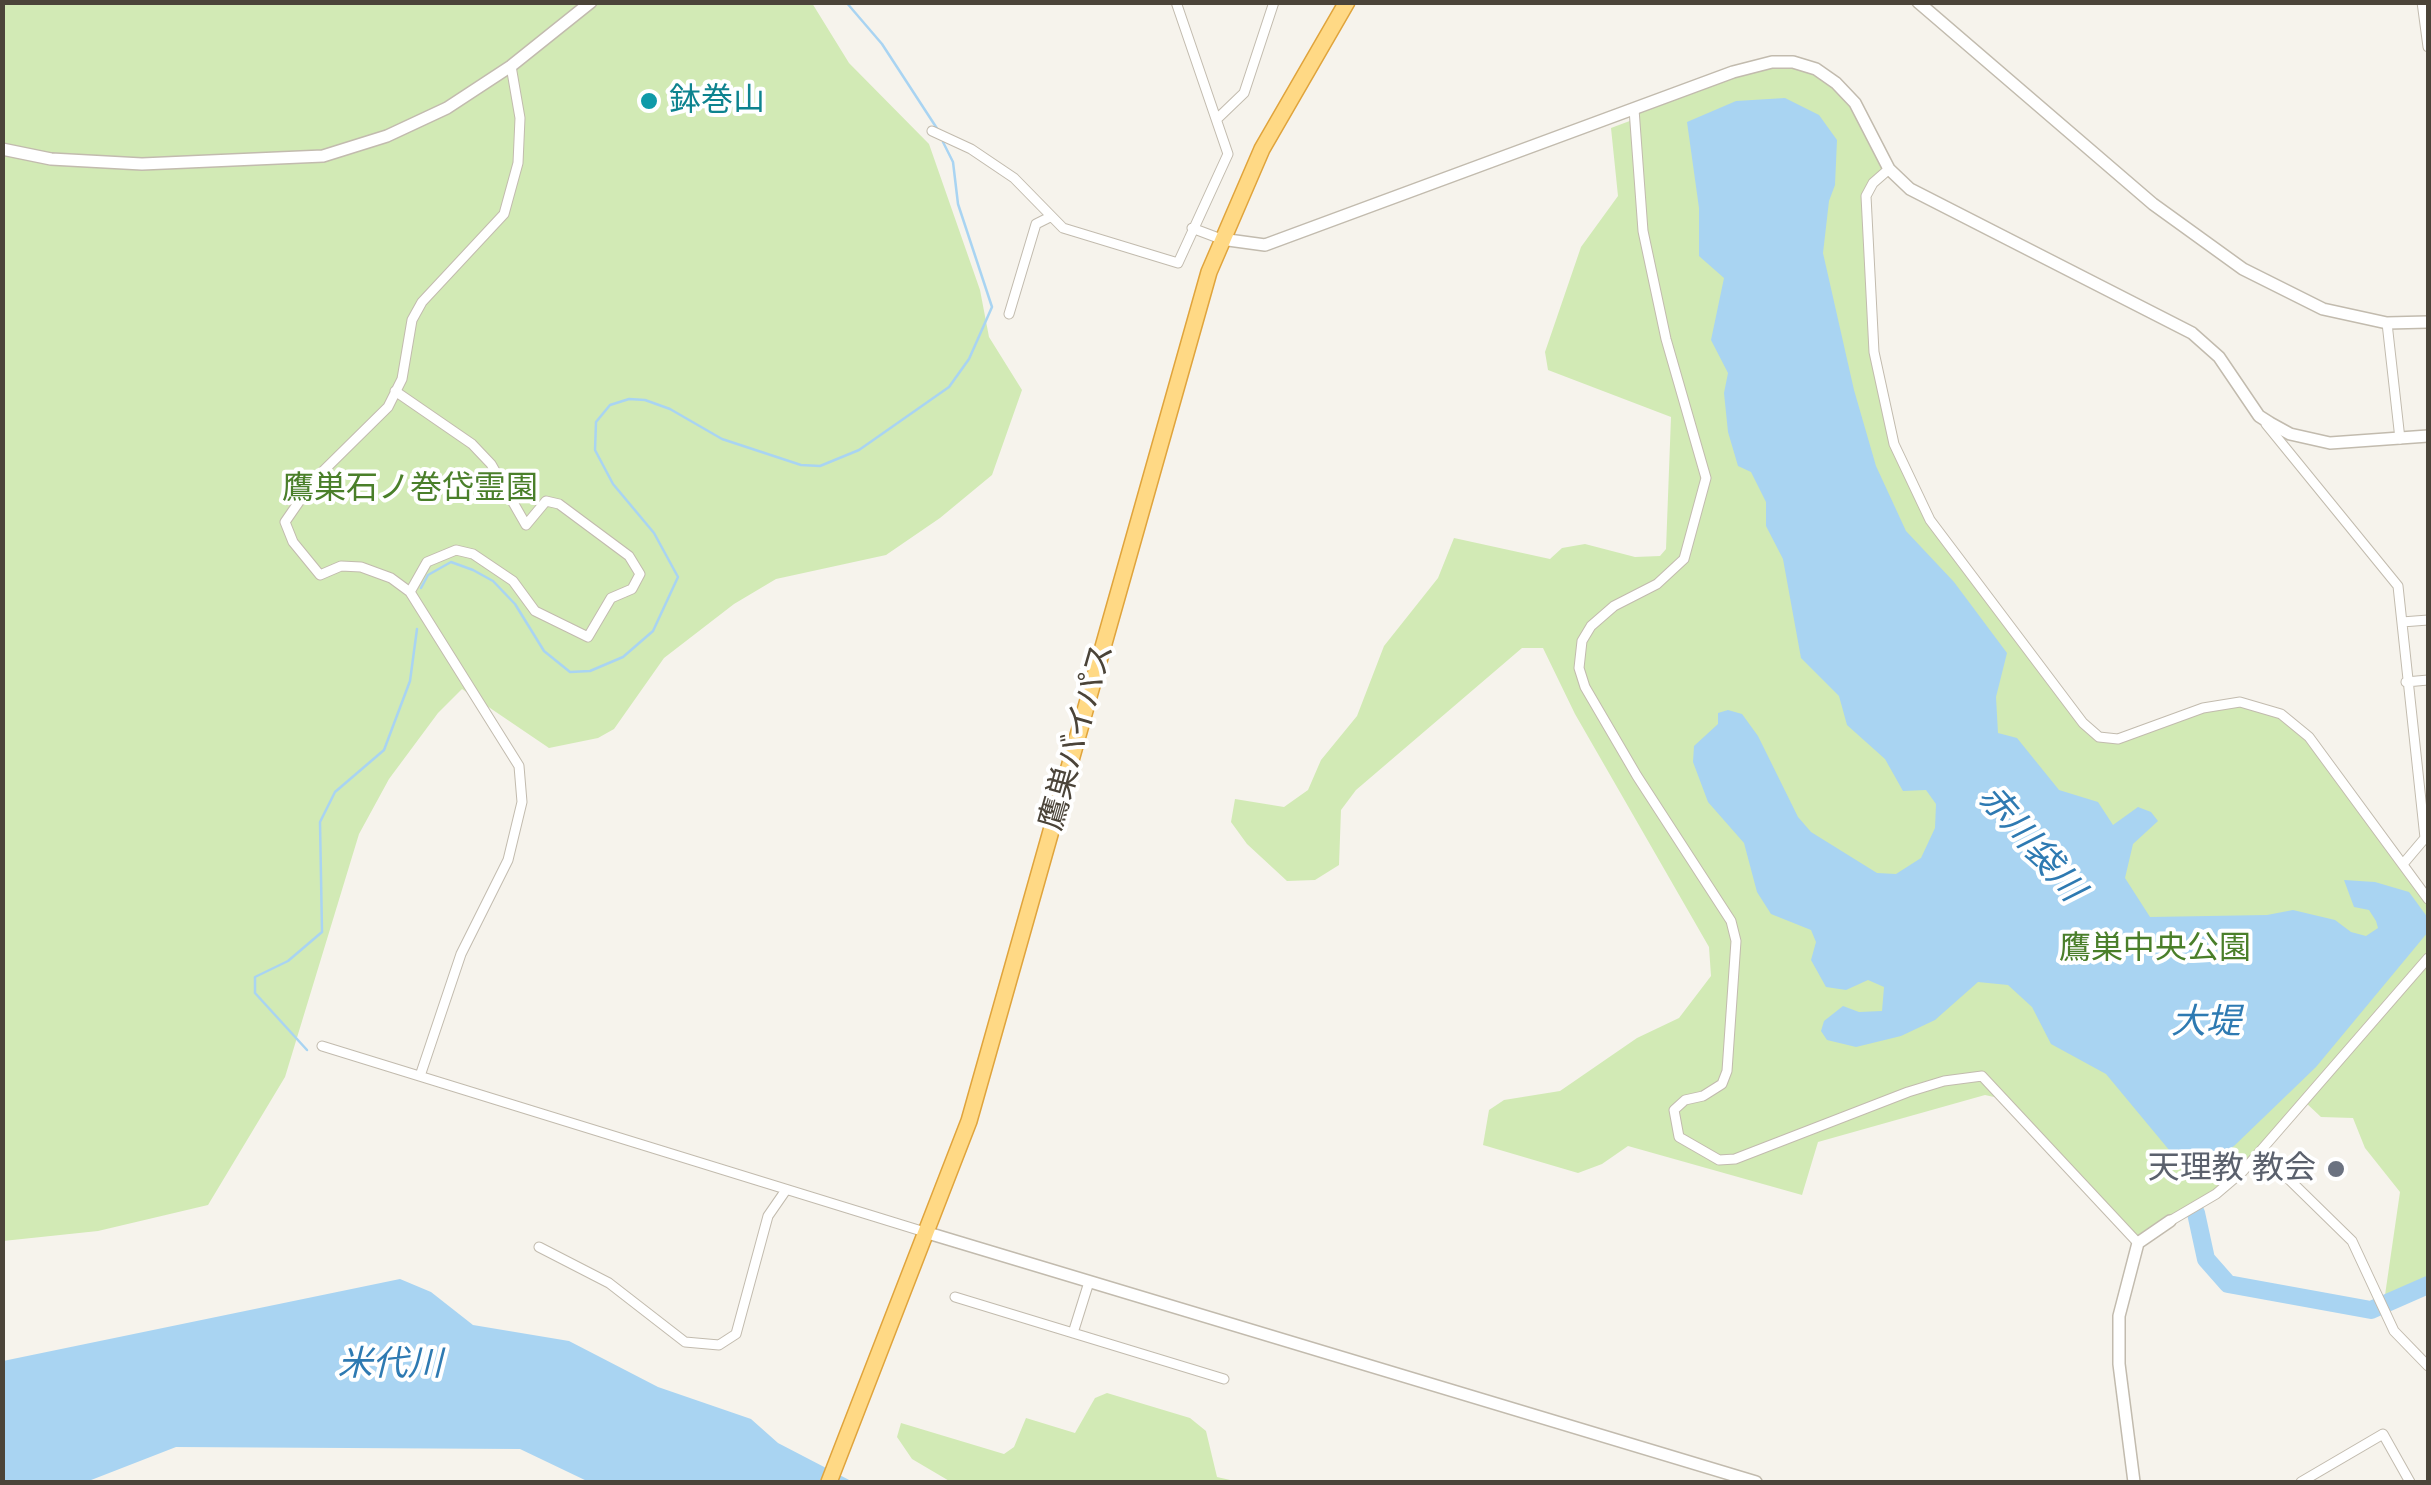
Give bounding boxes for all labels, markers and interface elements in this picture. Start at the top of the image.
place label: 鉢巻山 [669,82,765,120]
marker: 鉢巻山 [638,90,660,112]
park label: 鷹巣石ノ巻岱霊園 [282,470,538,508]
street label: 鷹巣バイパス [1033,639,1123,835]
water label: 赤川袋川 [1968,777,2092,911]
park label: 鷹巣中央公園 [2059,930,2251,968]
water label: 大堤 [2171,1003,2241,1045]
place label: 天理教 教会 [2148,1150,2316,1188]
marker: 天理教 教会 [2325,1158,2347,1180]
water label: 米代川 [338,1345,442,1387]

